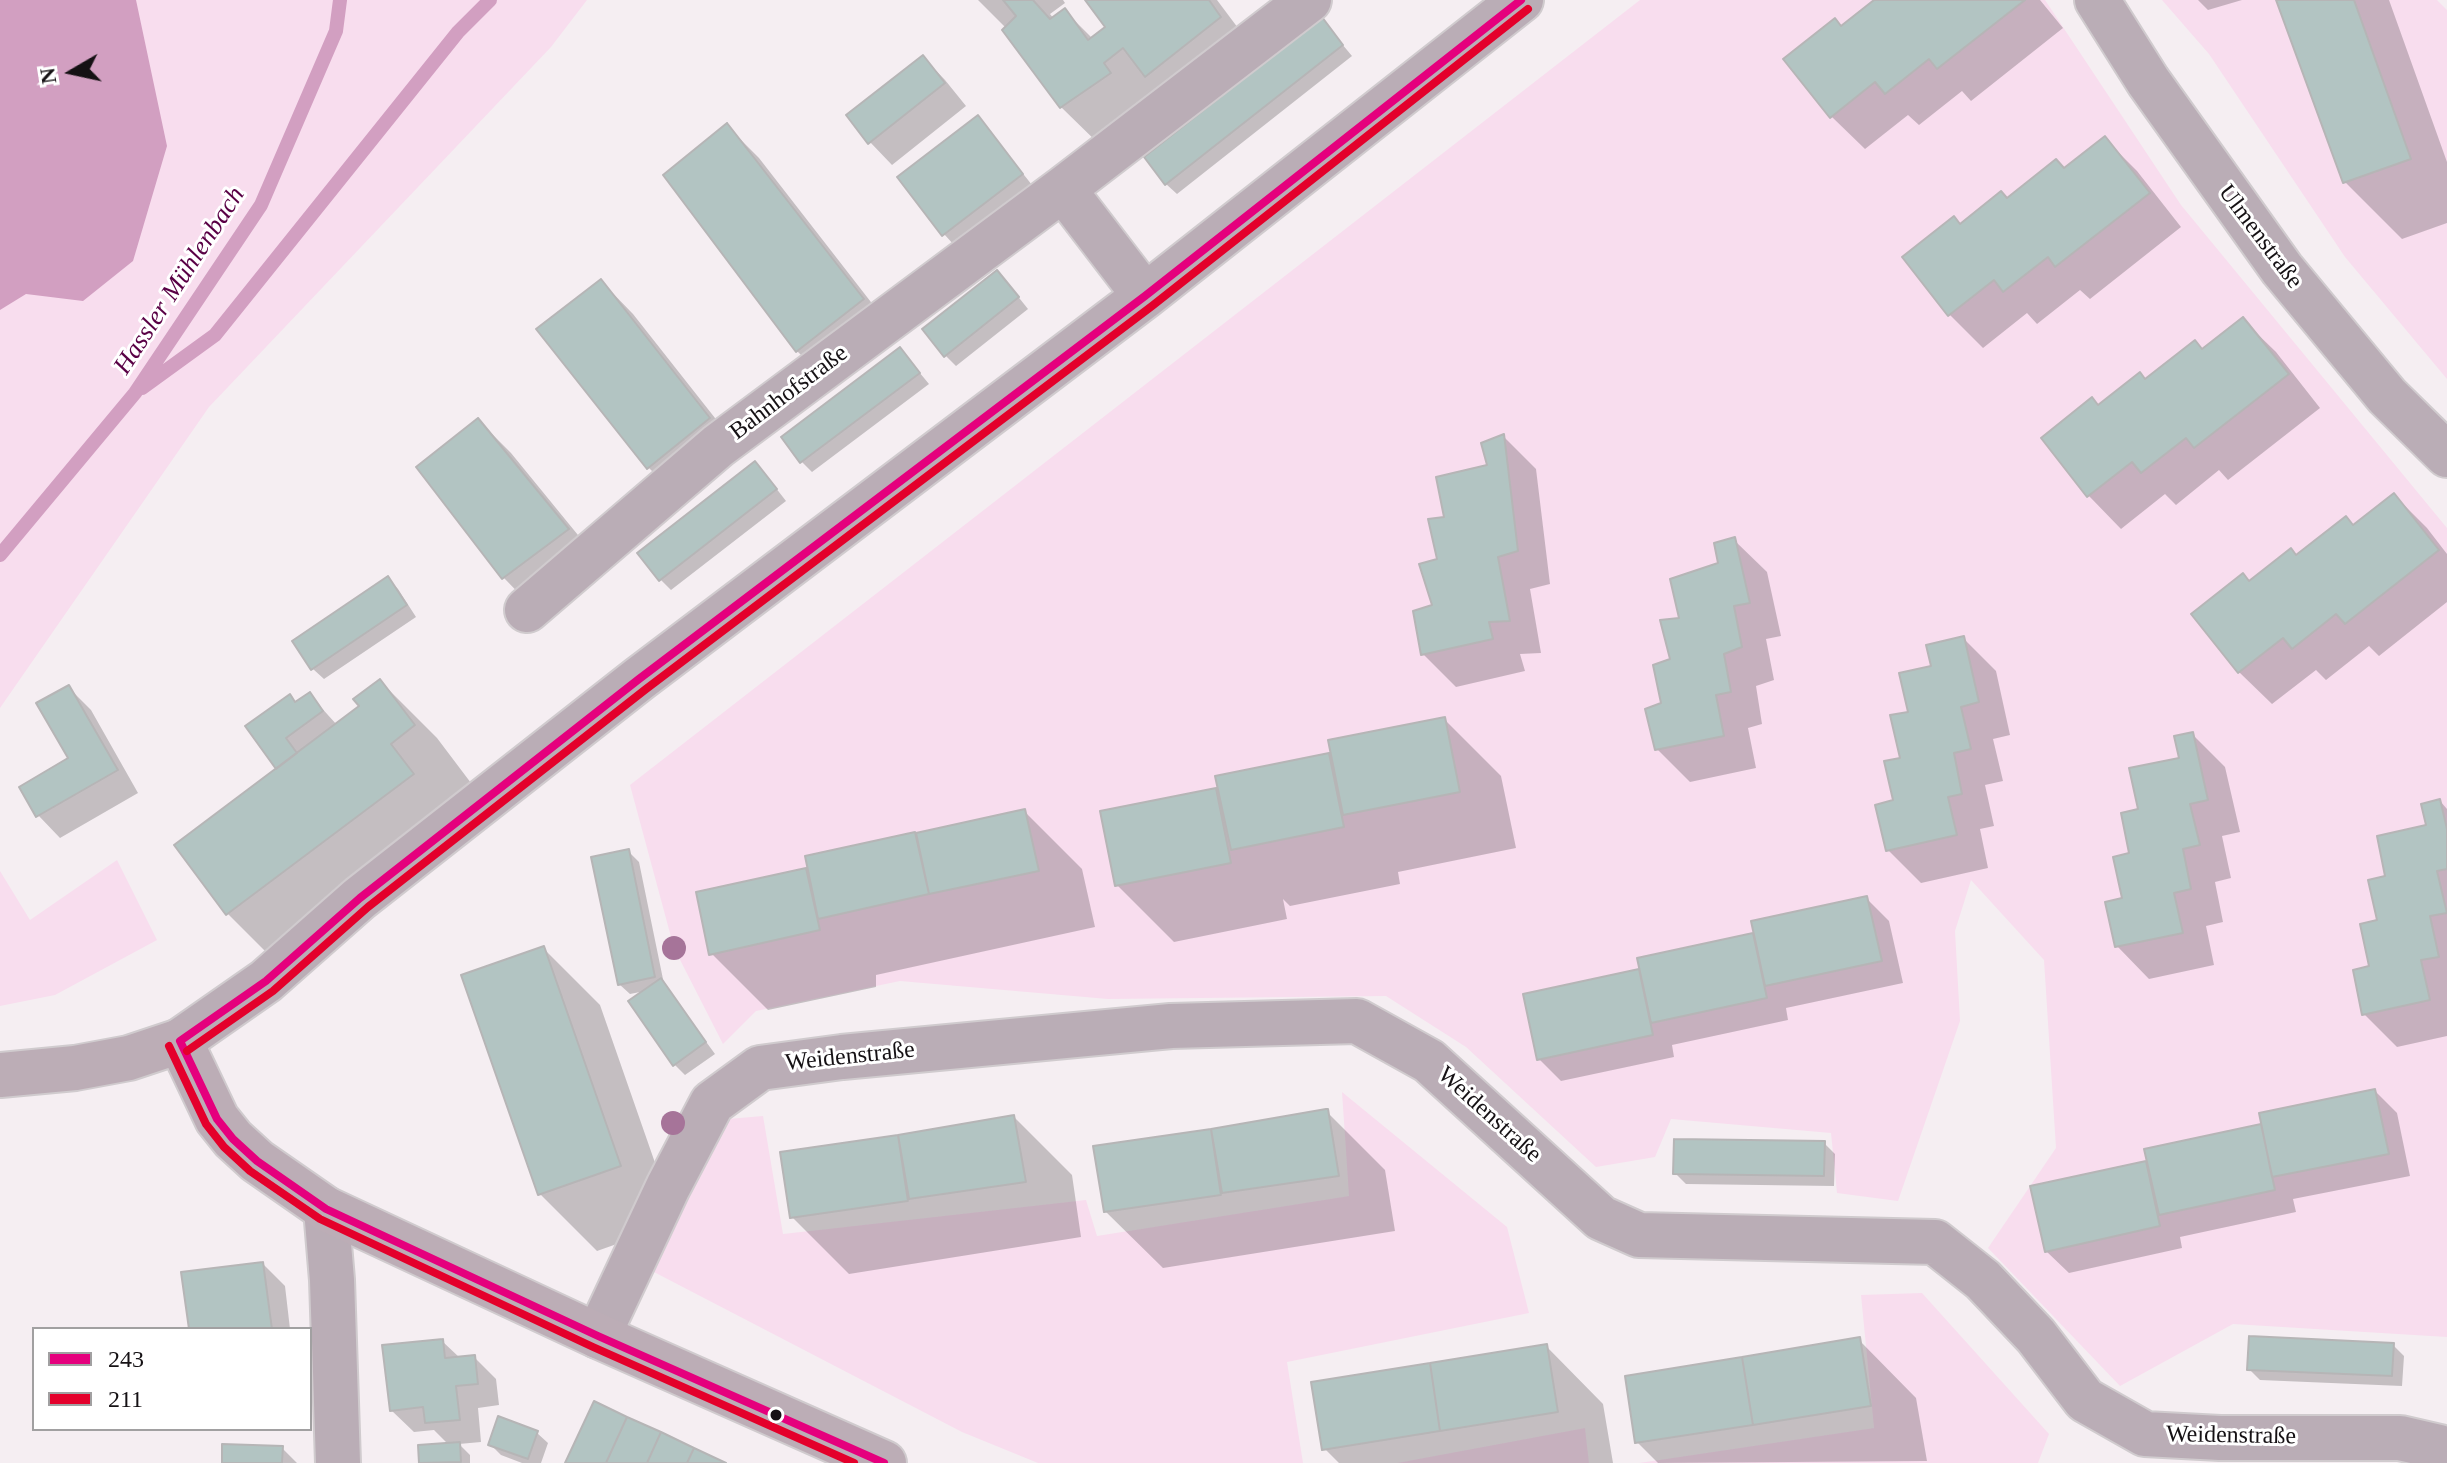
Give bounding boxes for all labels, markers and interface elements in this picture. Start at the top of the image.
north arrow [32,32,112,112]
text: N [34,66,61,86]
street label: Ulmenstraße [2212,179,2308,295]
water label: Hassler Mühlenbach [108,181,252,381]
street label: Bahnhofstraße [724,339,854,447]
street label: Weidenstraße [784,1036,916,1078]
street label: Weidenstraße [1431,1061,1547,1169]
legend [32,1327,312,1431]
text: 243 [108,1346,144,1372]
text: 211 [108,1386,143,1412]
unlabelled marker [768,1407,784,1423]
street label: Weidenstraße [2166,1420,2296,1452]

